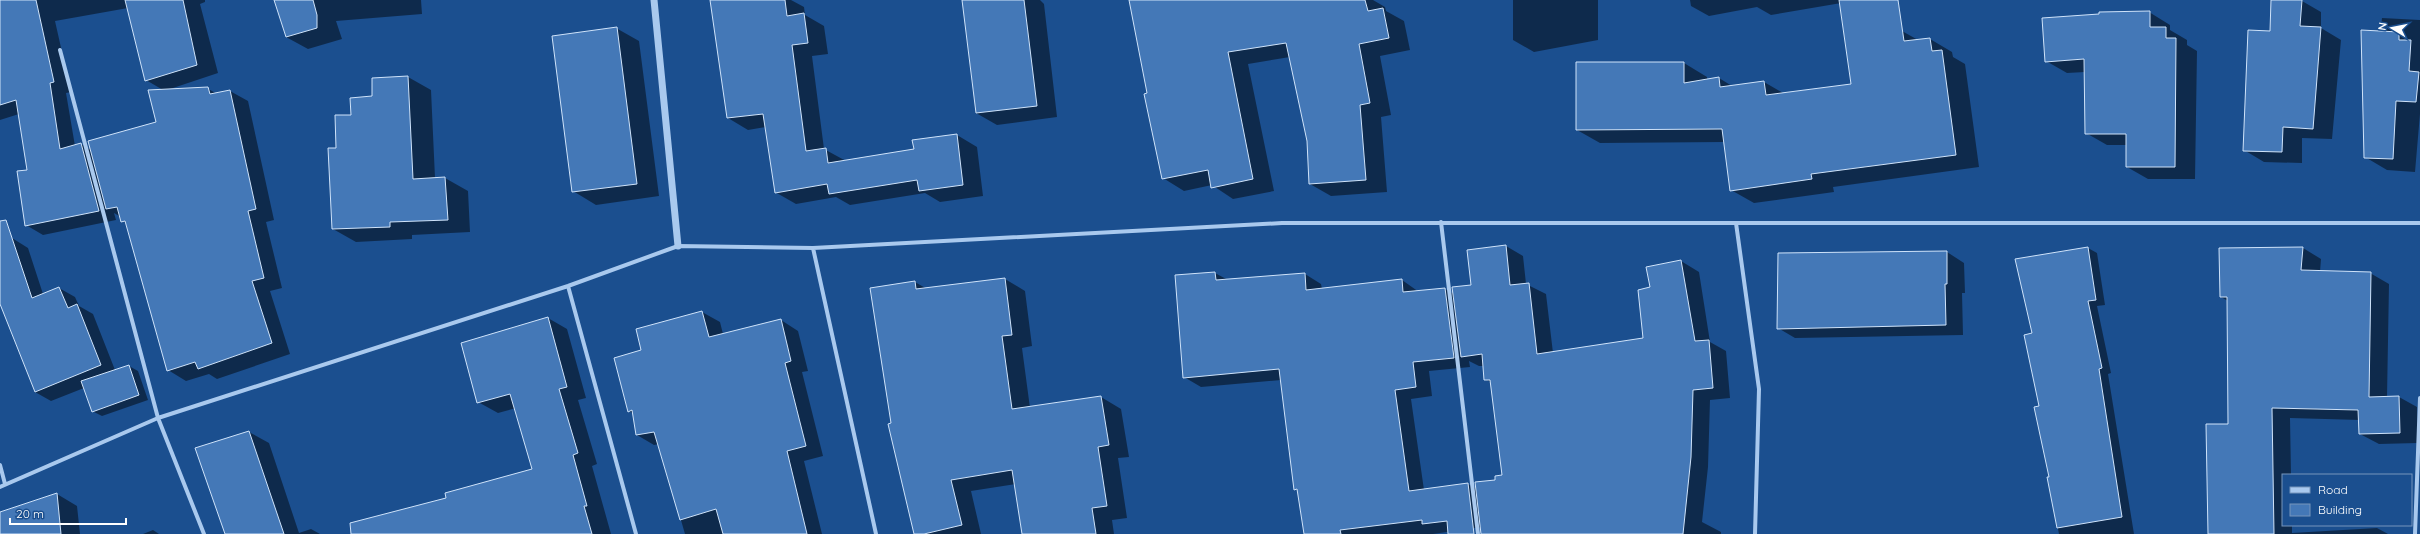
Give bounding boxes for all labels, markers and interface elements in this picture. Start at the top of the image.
north arrow [2372,8,2412,48]
text: N [2375,21,2390,31]
legend [2282,474,2412,526]
text: Road [2318,482,2348,497]
scale bar [10,500,126,526]
text: Building [2318,502,2362,517]
text: 20 m [16,506,44,521]

